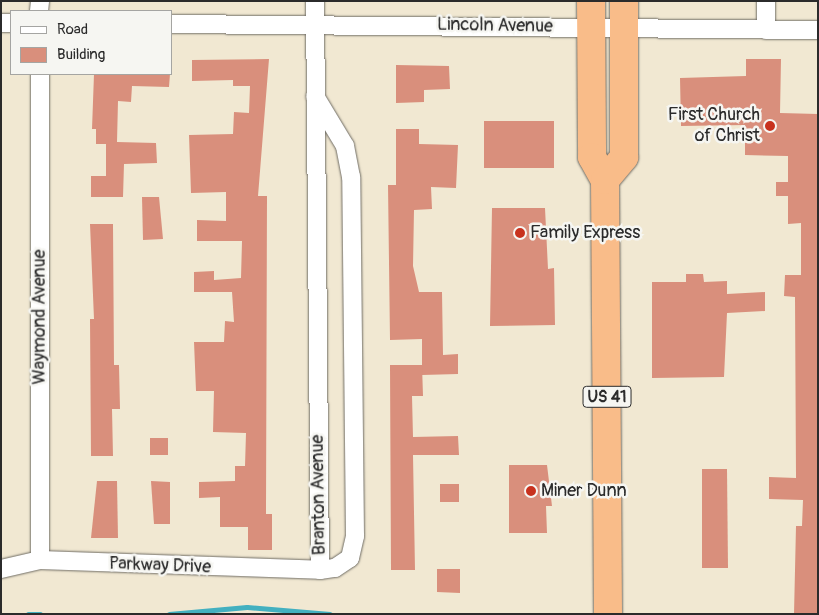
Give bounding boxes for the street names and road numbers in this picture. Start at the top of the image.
street label: Lincoln Avenue [437,14,553,38]
street label: Waymond Avenue [29,249,51,385]
road number: US 41 [582,384,632,411]
street label: Branton Avenue [307,435,331,555]
street label: Parkway Drive [109,553,211,579]

